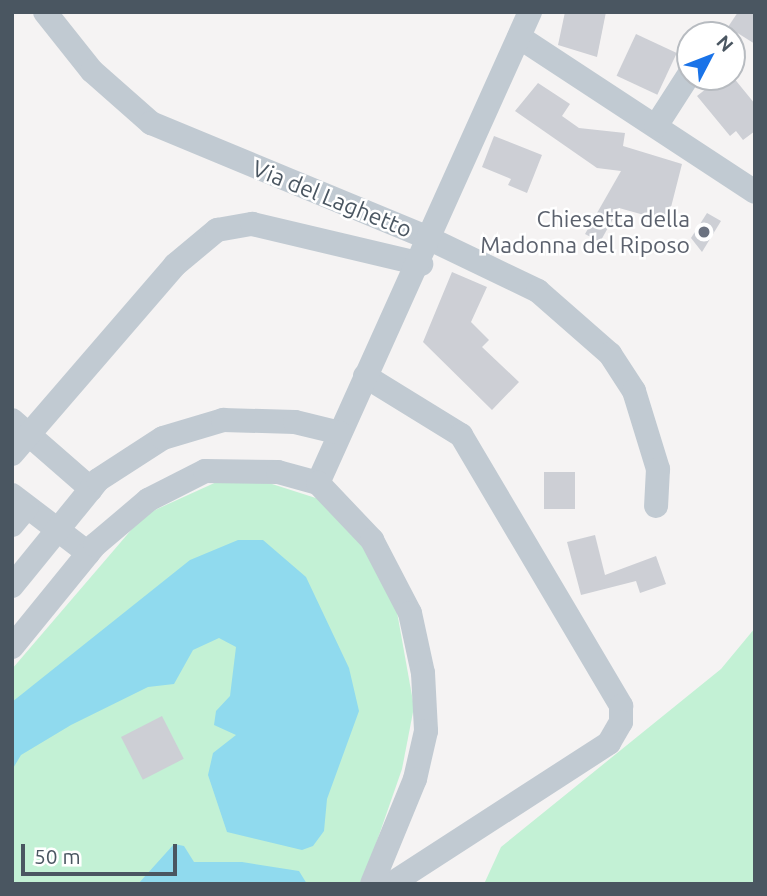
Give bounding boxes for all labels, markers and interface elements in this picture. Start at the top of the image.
north arrow [676,21,746,91]
text: N [712,31,738,56]
street label: Via del Laghetto [248,154,416,244]
place label: Chiesetta della Madonna del Riposo [480,205,690,259]
marker: Chiesetta della Madonna del Riposo [696,224,712,240]
scale bar [24,830,180,874]
text: 50 m [34,844,81,868]

